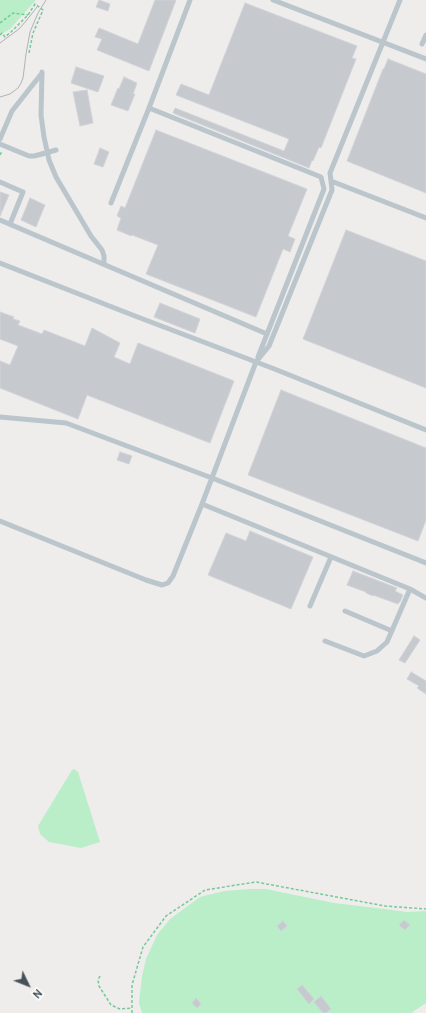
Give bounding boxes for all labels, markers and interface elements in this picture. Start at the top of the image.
north arrow [8,965,48,1005]
text: N [29,986,45,1001]

